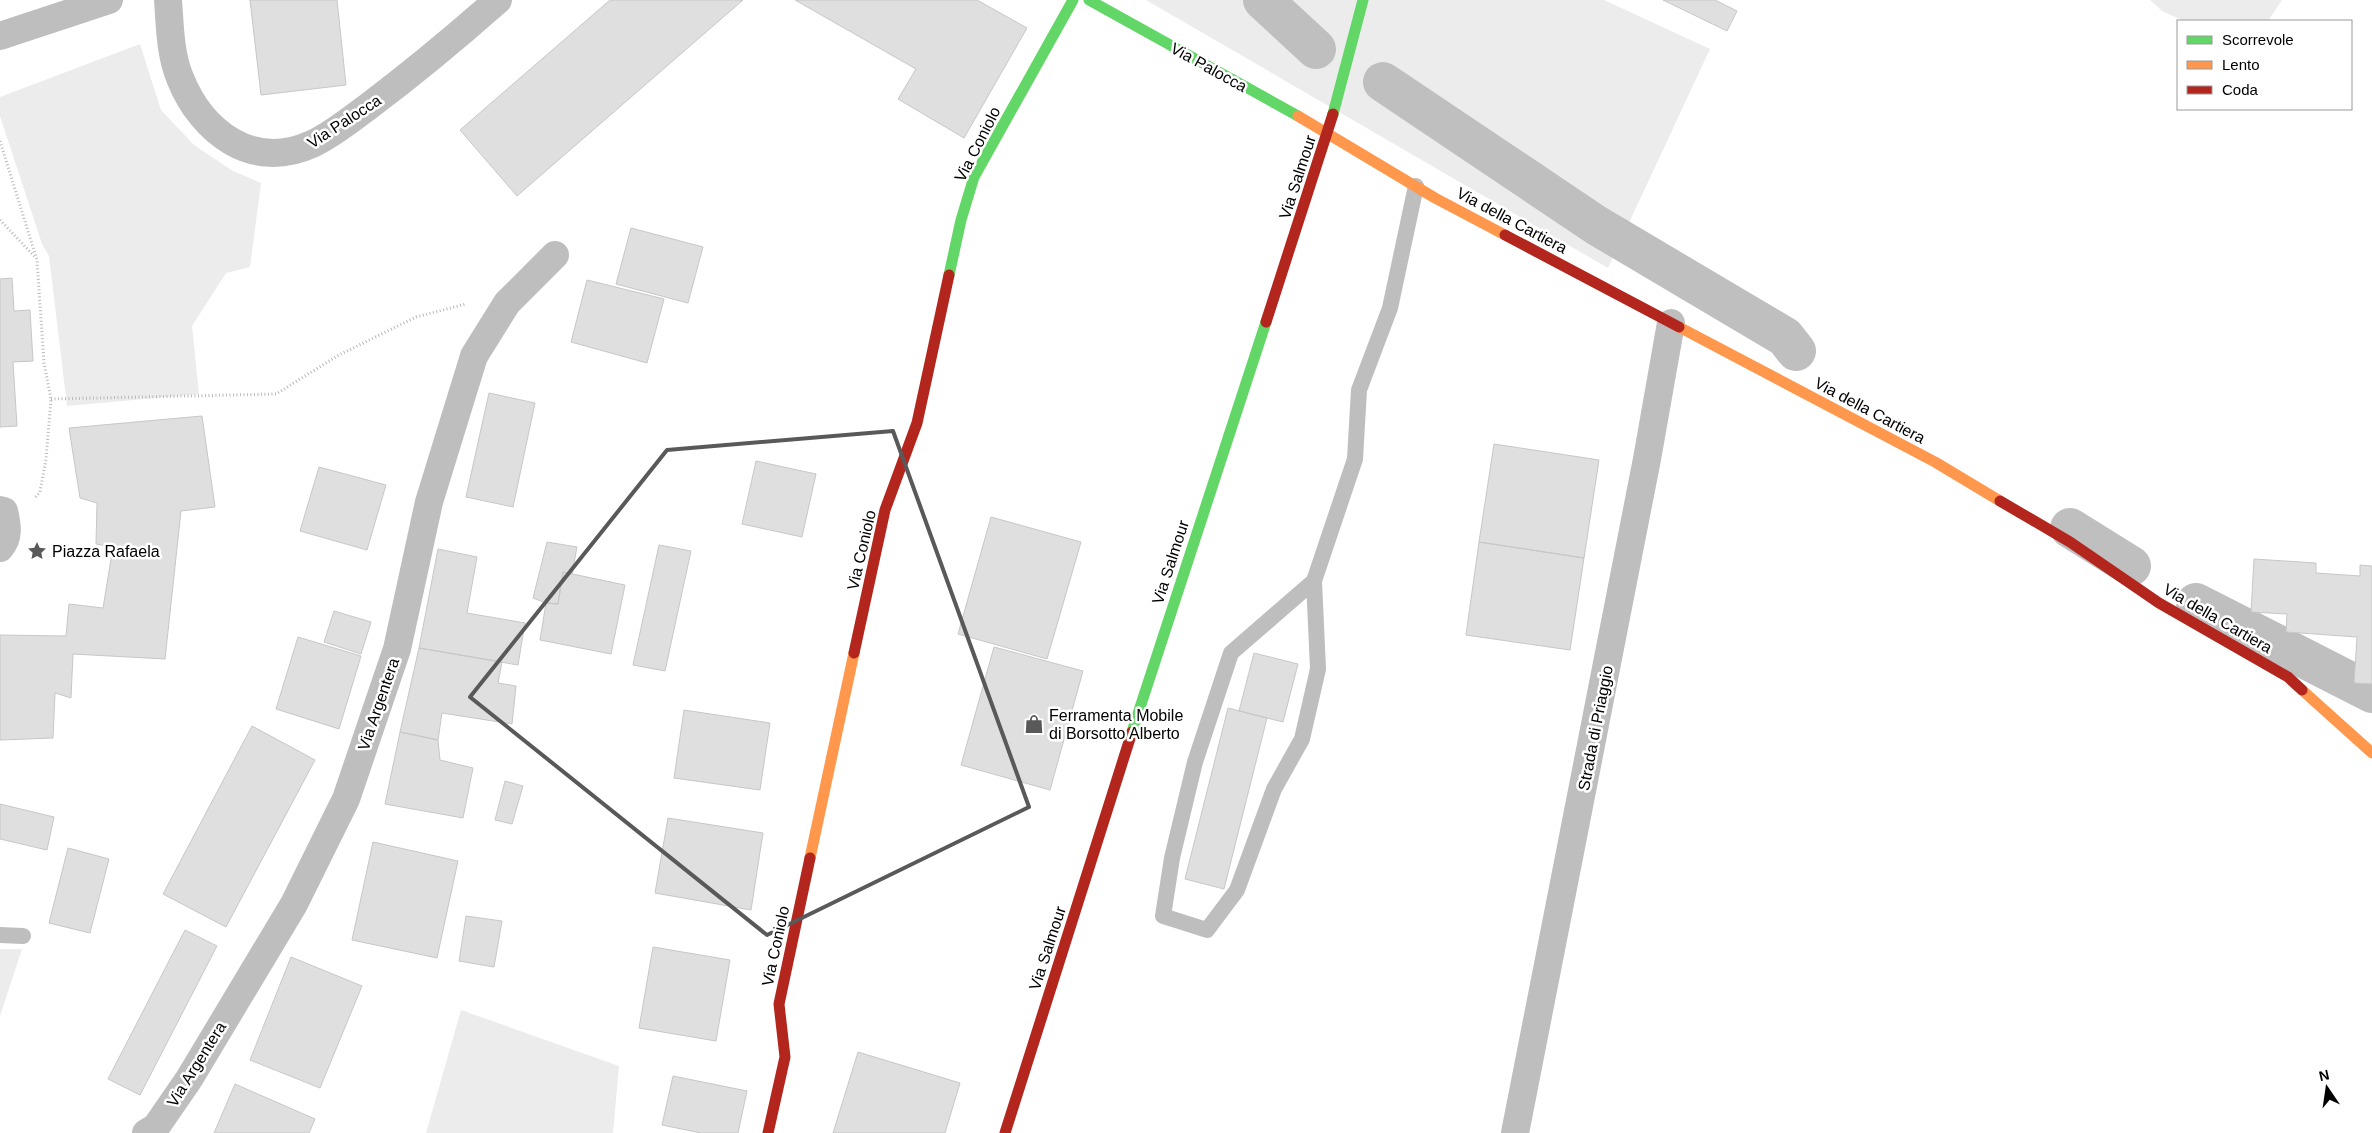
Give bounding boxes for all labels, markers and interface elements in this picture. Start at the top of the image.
legend [2177,20,2352,110]
text: Scorrevole [2222,31,2294,48]
street label: Via Palocca [1168,40,1250,95]
text: Lento [2222,56,2260,73]
text: Coda [2222,81,2259,98]
street label: Via Palocca [304,91,384,151]
street label: Via Coniolo [951,104,1004,184]
street label: Via Salmour [1276,133,1319,221]
street label: Via della Cartiera [1454,184,1570,257]
street label: Via della Cartiera [1812,374,1928,447]
street label: Via Coniolo [844,508,879,592]
street label: Via Salmour [1149,518,1192,606]
place icon: Piazza Rafaela [26,540,48,562]
place label: Piazza Rafaela [52,543,160,560]
street label: Via della Cartiera [2160,580,2275,656]
street label: Via Argentera [355,656,402,753]
street label: Strada di Priaggio [1575,664,1616,792]
place label: Ferramenta Mobile di Borsotto Alberto [1049,707,1183,742]
shop icon: Ferramenta Mobile di Borsotto Alberto [1023,713,1045,735]
street label: Via Coniolo [759,904,792,988]
street label: Via Salmour [1026,904,1069,992]
street label: Via Argentera [164,1019,229,1110]
north arrow [2302,1063,2352,1113]
text: N [2317,1066,2331,1084]

